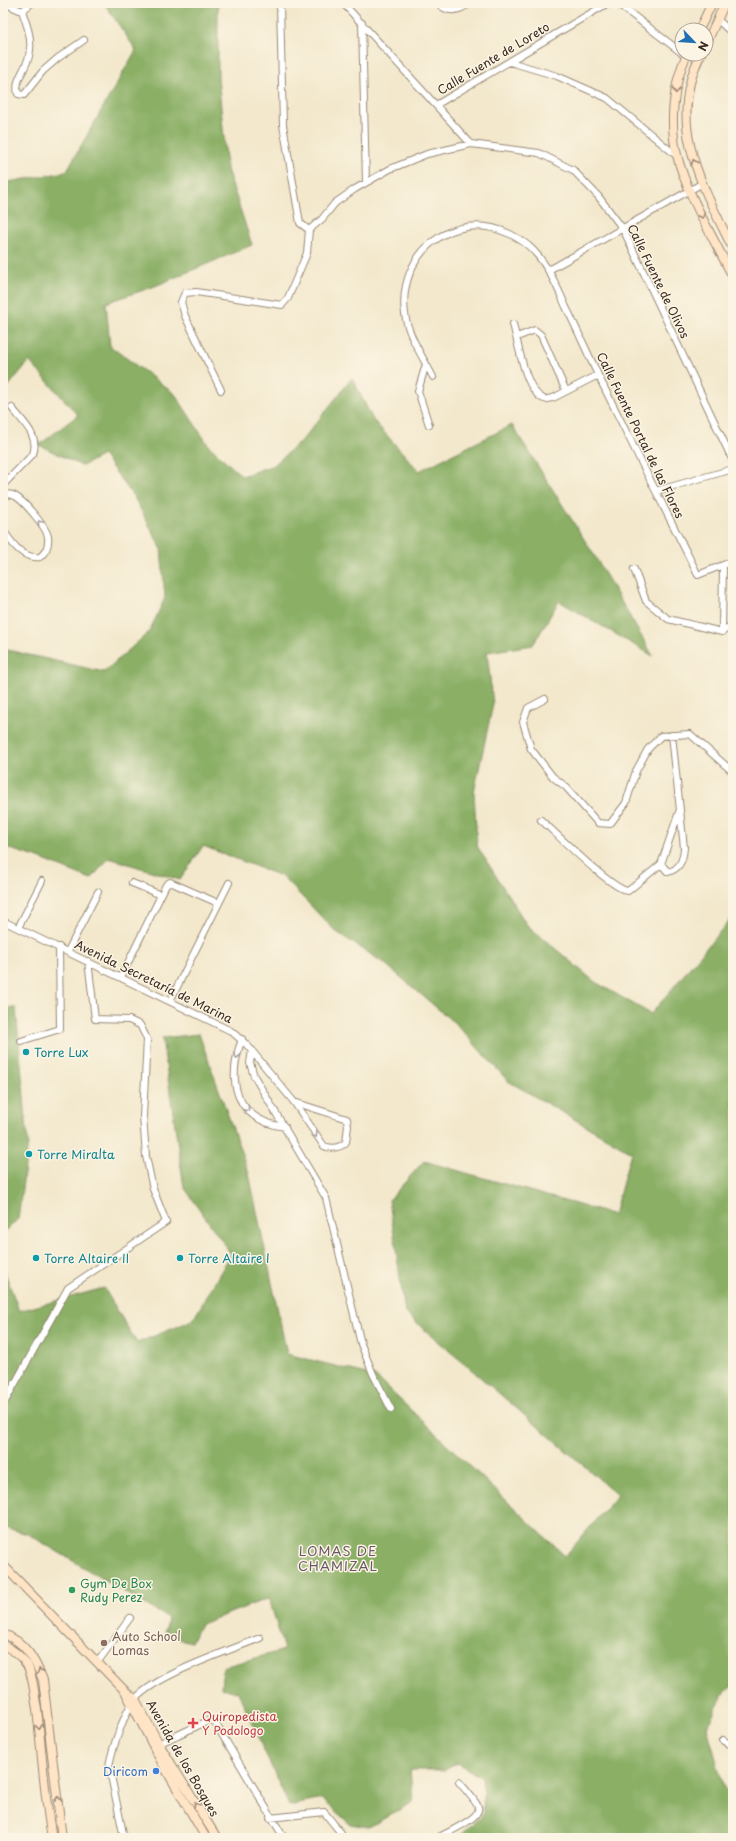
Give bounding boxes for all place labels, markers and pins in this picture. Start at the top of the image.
place label: Torre Lux [34,1043,88,1061]
marker: Torre Lux [21,1047,31,1057]
place label: Torre Miralta [37,1145,115,1163]
marker: Torre Miralta [24,1149,34,1159]
place label: Torre Altaire II [44,1249,129,1267]
place label: Torre Altaire I [188,1249,270,1267]
marker: Torre Altaire II [31,1253,41,1263]
marker: Torre Altaire I [175,1253,185,1263]
place label: Gym De Box Rudy Perez [80,1574,152,1606]
marker: Gym De Box Rudy Perez [67,1585,77,1595]
place label: Auto School Lomas [112,1627,181,1659]
marker: Auto School Lomas [99,1638,109,1648]
place label: Quiropedista Y Podologo [202,1707,278,1739]
marker: Quiropedista Y Podologo [187,1717,199,1729]
place label: Diricom [103,1762,148,1780]
marker: Diricom [151,1766,161,1776]

